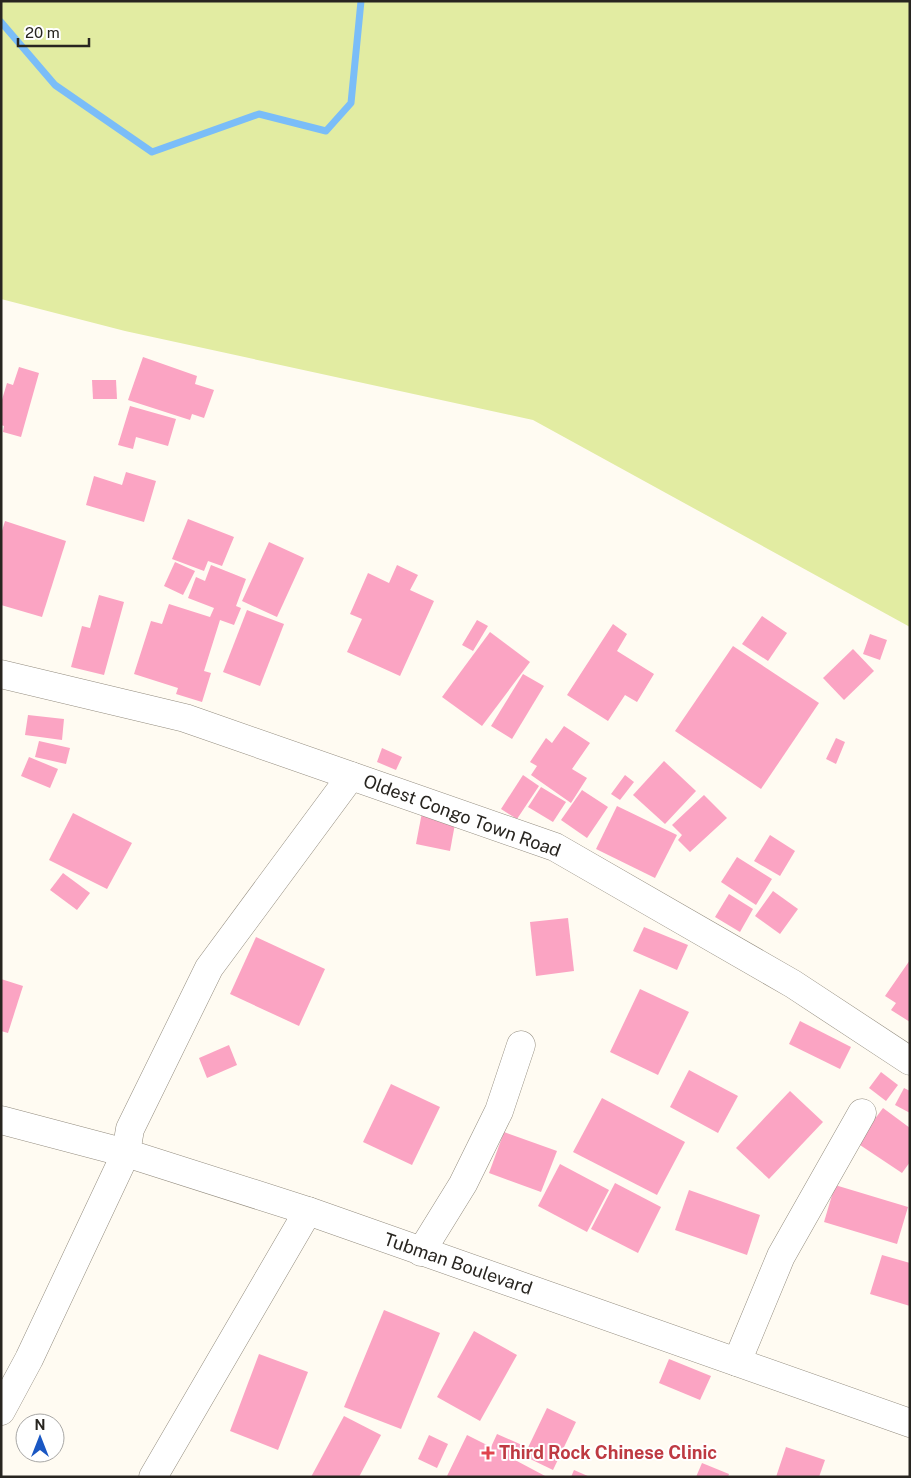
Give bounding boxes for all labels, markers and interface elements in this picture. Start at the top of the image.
scale bar [18,15,89,47]
text: 20 m [25,24,60,41]
street label: Oldest Congo Town Road [361,770,564,861]
street label: Tubman Boulevard [381,1228,535,1299]
north arrow [15,1413,65,1463]
text: N [35,1417,45,1433]
place label: Third Rock Chinese Clinic [499,1442,717,1463]
marker: Third Rock Chinese Clinic [481,1446,495,1460]

